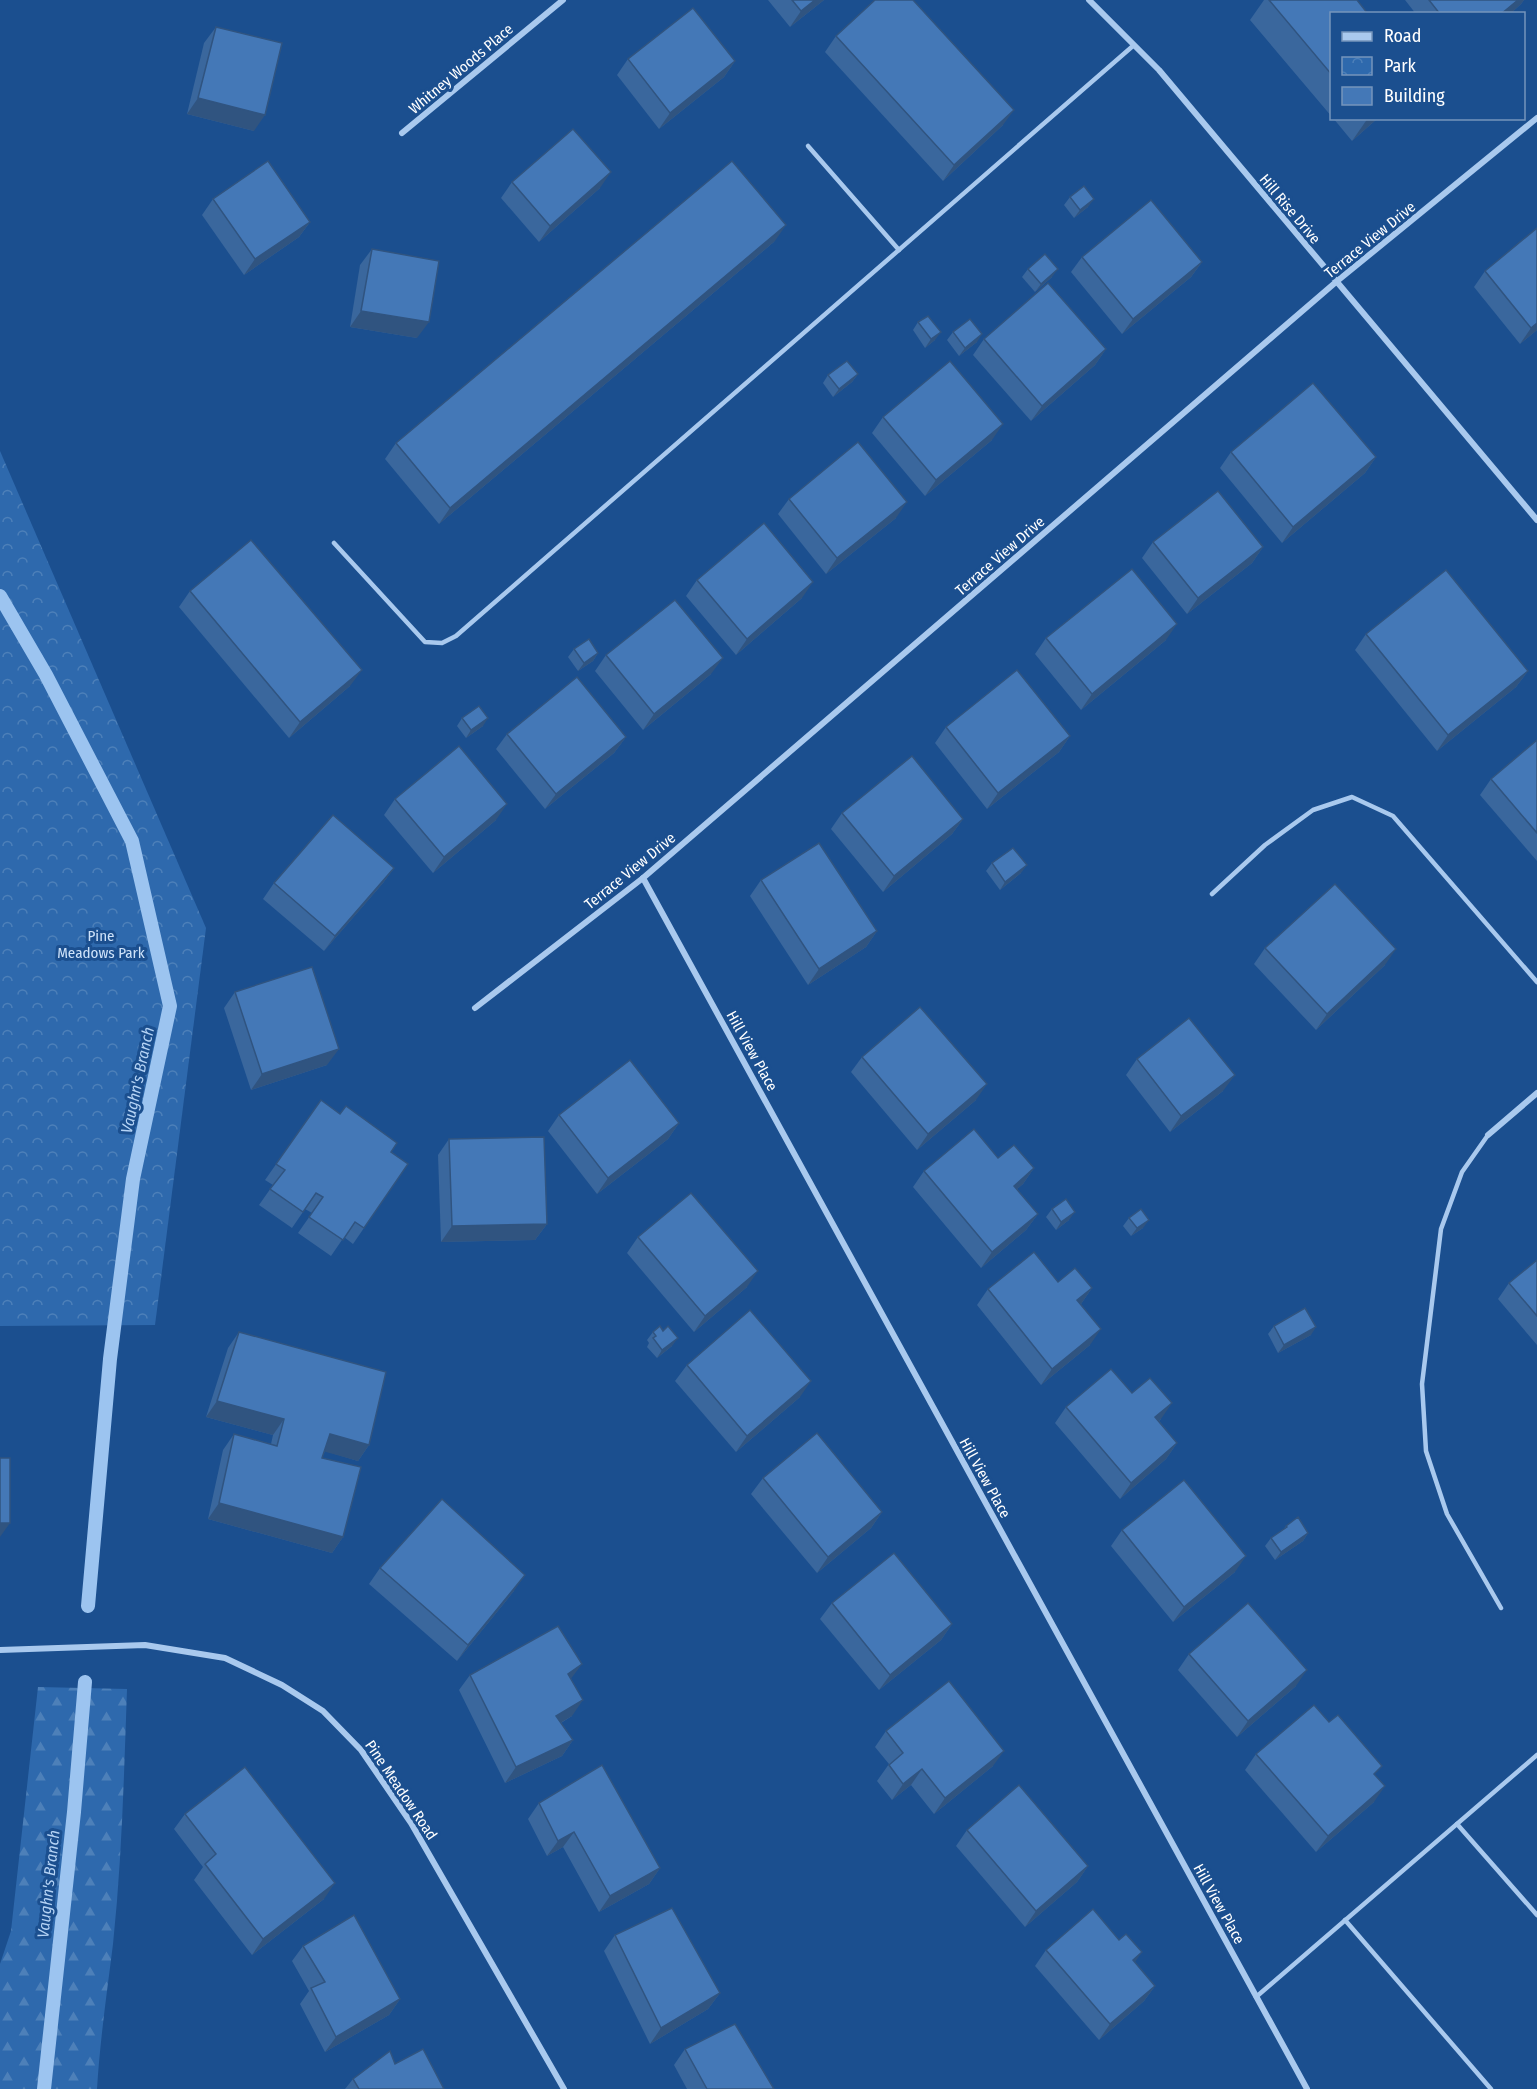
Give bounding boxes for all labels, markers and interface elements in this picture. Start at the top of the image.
legend [1330,12,1525,120]
street label: Whitney Woods Place [405,20,517,118]
text: Road [1384,25,1421,47]
text: Park [1384,55,1417,77]
text: Building [1384,85,1445,107]
street label: Hill Rise Drive [1256,171,1324,247]
street label: Terrace View Drive [1321,198,1419,282]
street label: Terrace View Drive [952,513,1048,599]
street label: Terrace View Drive [581,829,679,913]
park label: Pine Meadows Park [57,927,145,962]
street label: Hill View Place [723,1008,781,1094]
water label: Vaughn's Branch [117,1025,158,1135]
street label: Hill View Place [956,1435,1014,1521]
street label: Pine Meadow Road [361,1737,441,1843]
water label: Vaughn's Branch [33,1829,64,1939]
street label: Hill View Place [1190,1861,1248,1947]

